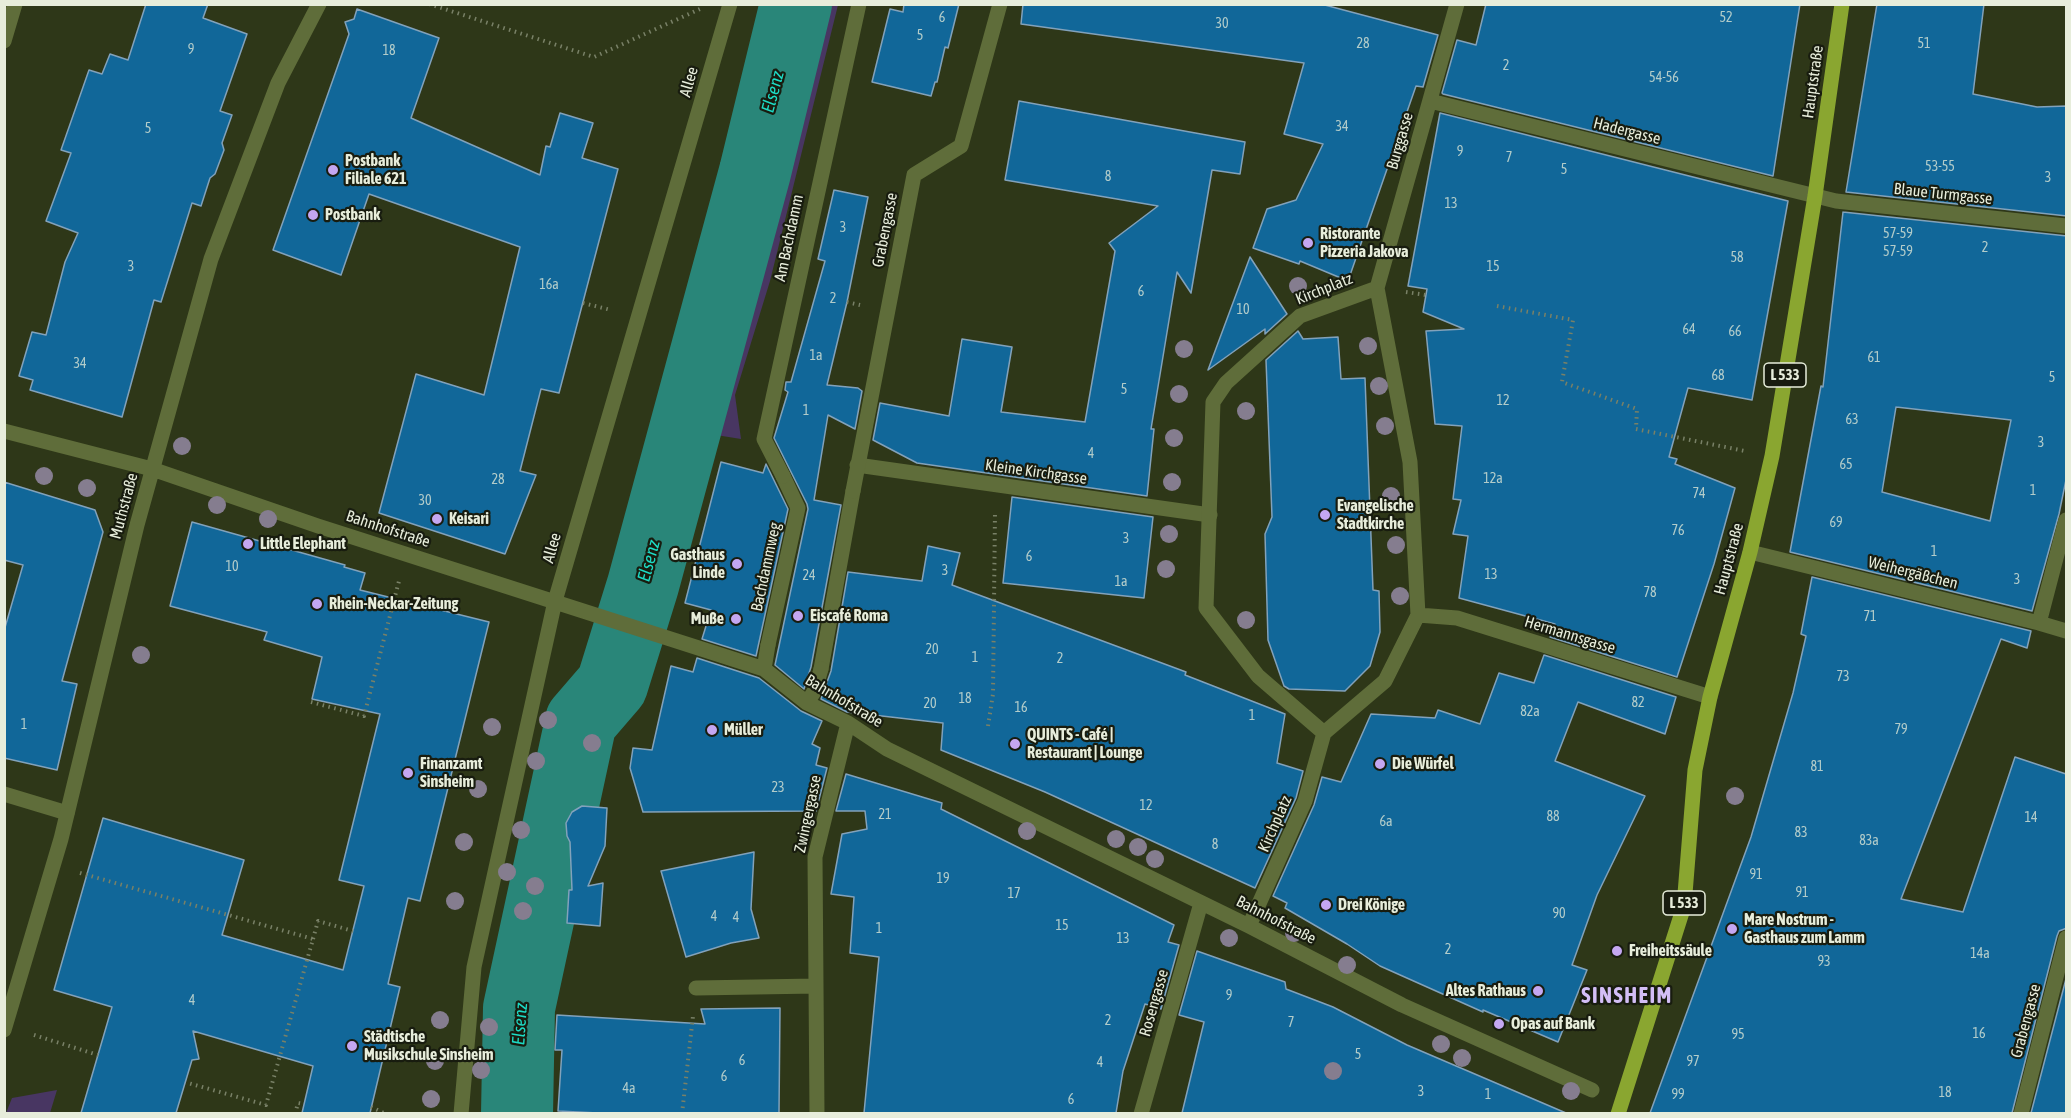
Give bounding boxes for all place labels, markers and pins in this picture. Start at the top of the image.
place label: Postbank Filiale 621 [345,151,407,189]
marker: Postbank Filiale 621 [326,163,340,177]
place label: Postbank [325,205,380,225]
marker: Postbank [306,208,320,222]
place label: Ristorante Pizzeria Jakova [1320,224,1409,262]
marker: Ristorante Pizzeria Jakova [1301,236,1315,250]
place label: Evangelische Stadtkirche [1337,496,1414,534]
marker: Evangelische Stadtkirche [1318,508,1332,522]
place label: Keisari [449,509,489,529]
marker: Keisari [430,512,444,526]
place label: Little Elephant [260,534,346,554]
marker: Little Elephant [241,537,255,551]
place label: Gasthaus Linde [670,545,725,583]
marker: Gasthaus Linde [730,557,744,571]
place label: Rhein-Neckar-Zeitung [329,594,458,614]
marker: Rhein-Neckar-Zeitung [310,597,324,611]
place label: Eiscafé Roma [810,606,888,626]
place label: Muße [691,609,724,629]
marker: Eiscafé Roma [791,609,805,623]
marker: Muße [729,612,743,626]
place label: Müller [724,720,763,740]
marker: Müller [705,723,719,737]
place label: QUINTS - Café | Restaurant | Lounge [1027,725,1143,763]
marker: QUINTS - Café | Restaurant | Lounge [1008,737,1022,751]
place label: Finanzamt Sinsheim [420,754,482,792]
place label: Die Würfel [1392,754,1454,774]
marker: Die Würfel [1373,757,1387,771]
marker: Finanzamt Sinsheim [401,766,415,780]
place label: Drei Könige [1338,895,1405,915]
marker: Drei Könige [1319,898,1333,912]
place label: Mare Nostrum - Gasthaus zum Lamm [1744,910,1865,948]
marker: Mare Nostrum - Gasthaus zum Lamm [1725,922,1739,936]
place label: Freiheitssäule [1629,941,1712,961]
marker: Freiheitssäule [1610,944,1624,958]
place label: Altes Rathaus [1446,981,1526,1001]
marker: Altes Rathaus [1531,984,1545,998]
place label: Opas auf Bank [1511,1014,1595,1034]
marker: Opas auf Bank [1492,1017,1506,1031]
place label: Städtische Musikschule Sinsheim [364,1027,493,1065]
marker: Städtische Musikschule Sinsheim [345,1039,359,1053]

